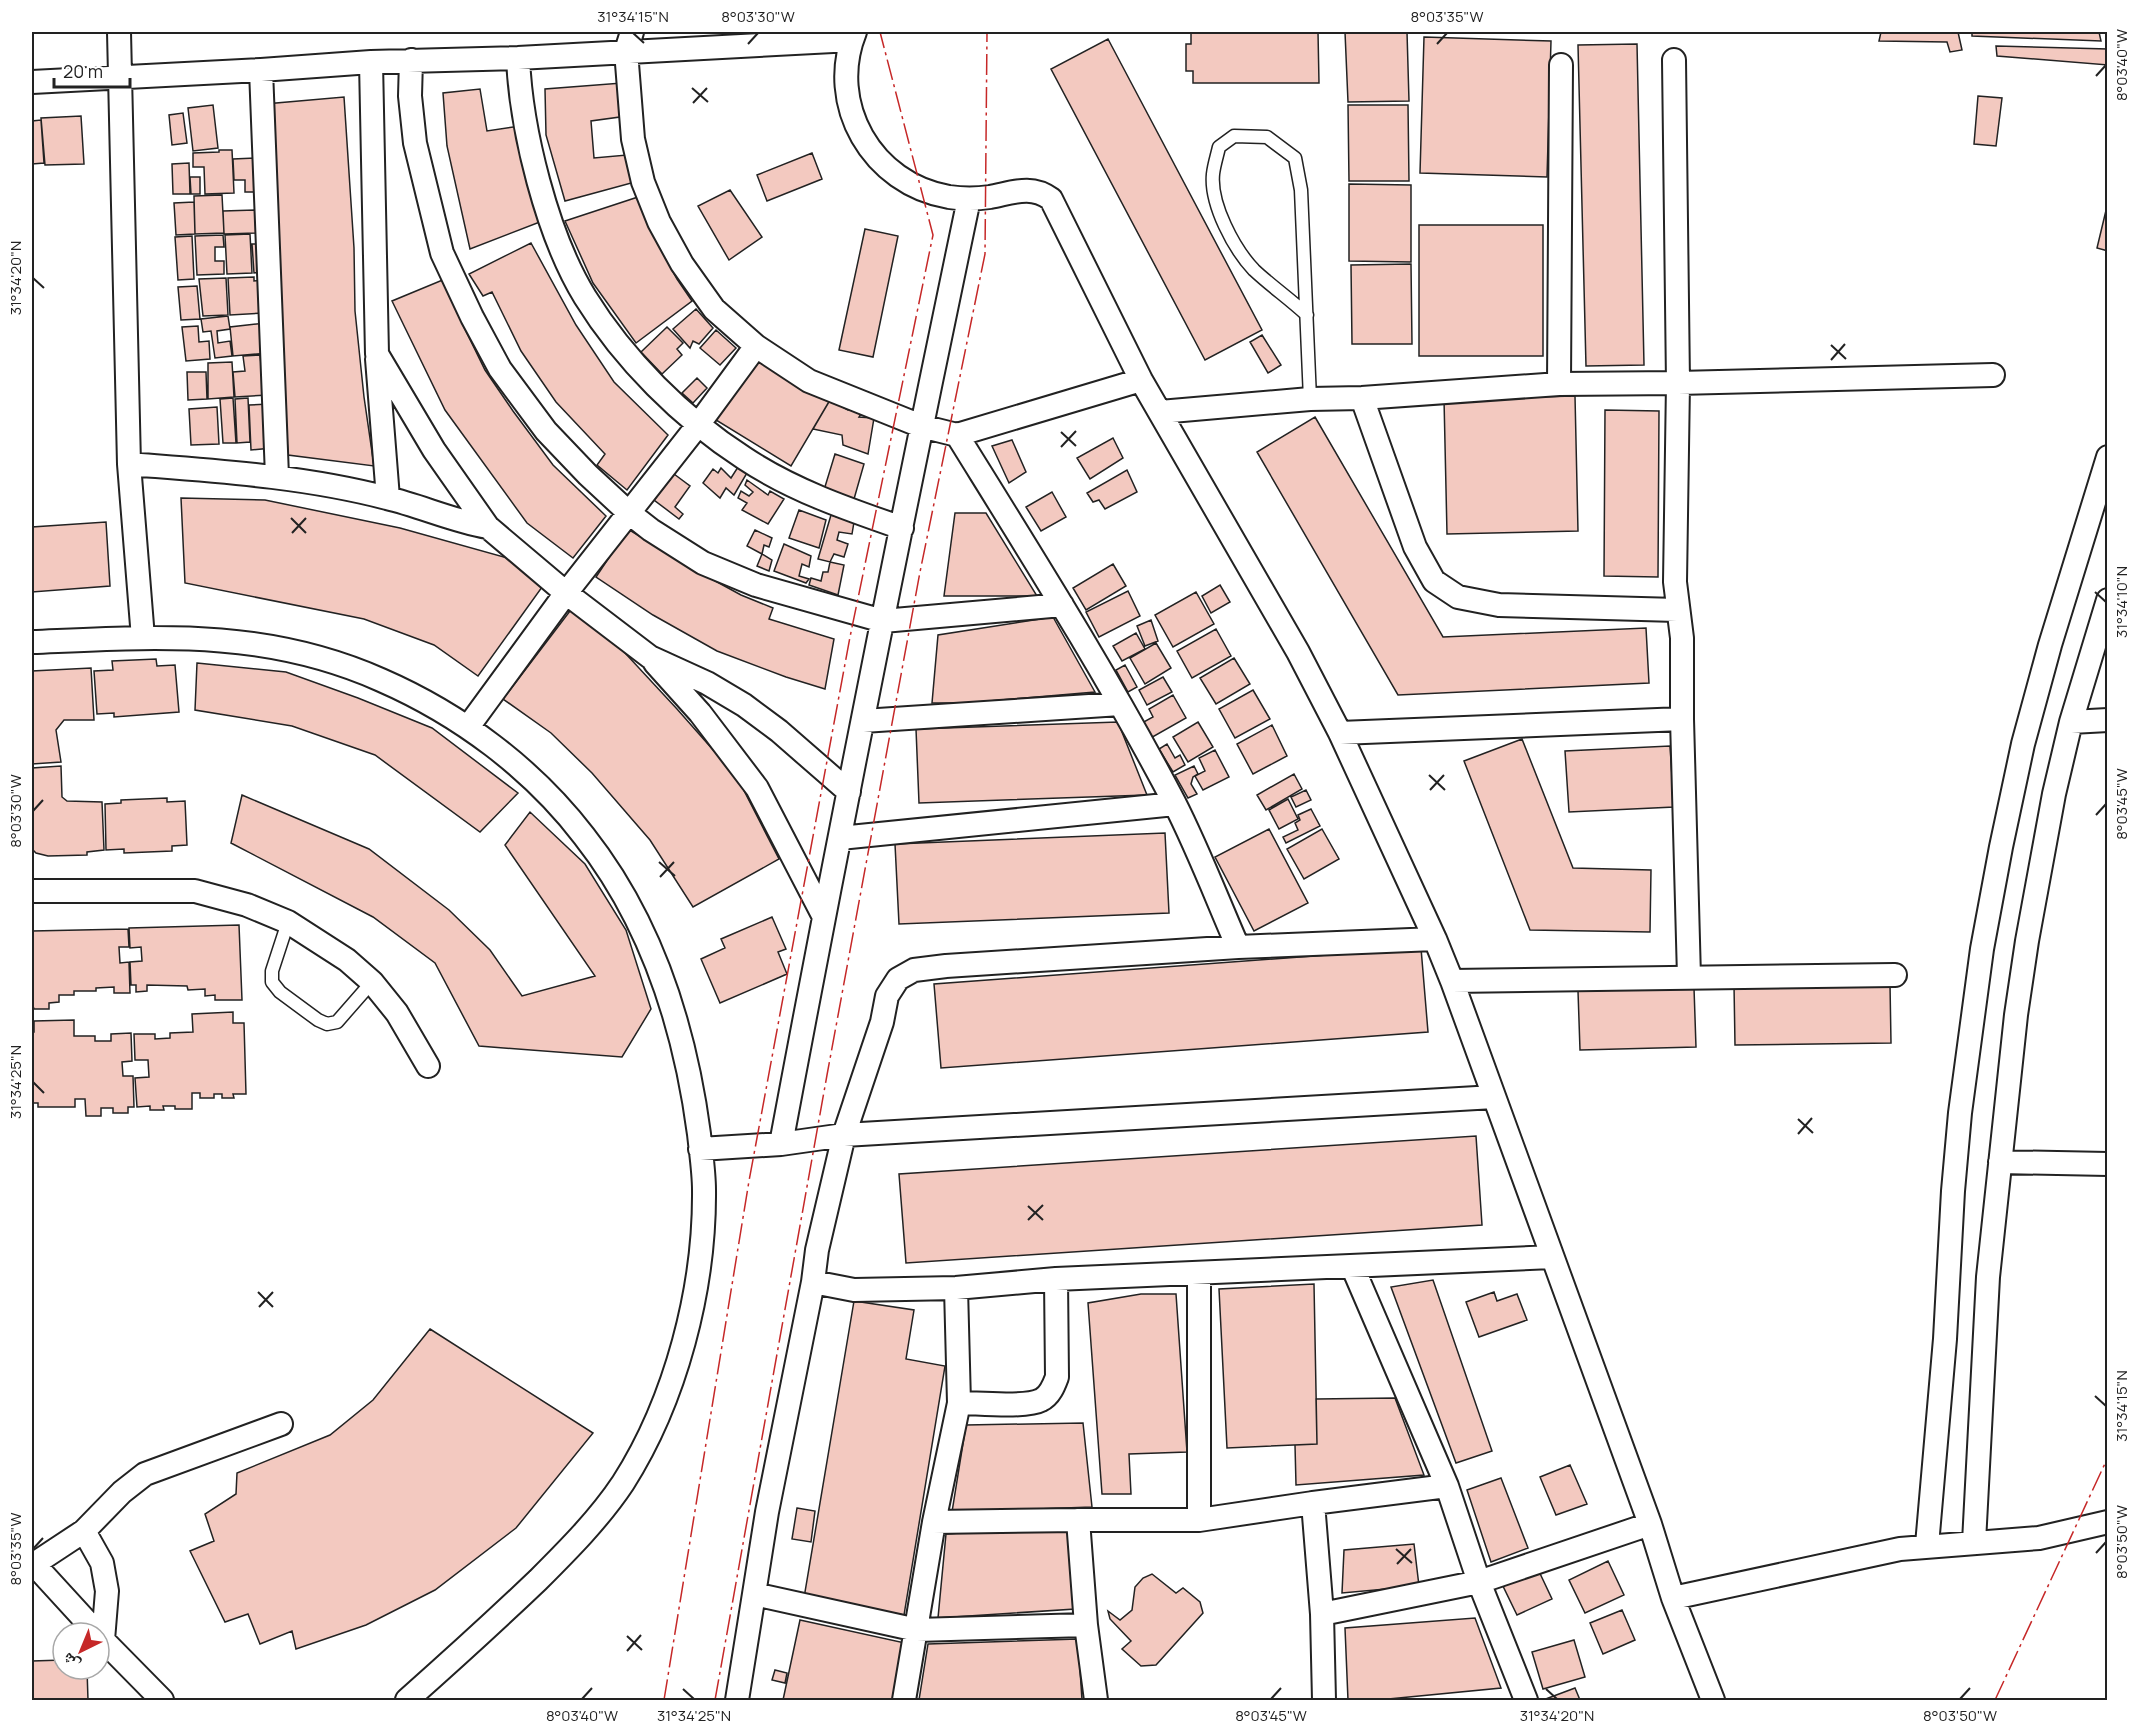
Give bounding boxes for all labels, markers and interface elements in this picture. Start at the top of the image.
text: 31°34'15"N [597,6,669,27]
text: 8°03'30"W [721,6,795,27]
text: 8°03'35"W [1411,6,1483,27]
text: 8°03'40"W [2111,29,2132,101]
scale bar [54,51,130,89]
text: 20 m [63,59,103,83]
text: 31°34'20"N [5,241,26,315]
text: 31°34'10"N [2111,566,2132,638]
text: 8°03'45"W [2111,768,2132,840]
text: 8°03'30"W [5,774,26,848]
text: 31°34'25"N [5,1045,26,1119]
text: 31°34'15"N [2111,1370,2132,1442]
text: 8°03'50"W [2111,1505,2132,1579]
text: 8°03'35"W [5,1513,26,1585]
north arrow [51,1621,111,1681]
text: ش [57,1648,84,1676]
text: 8°03'40"W [546,1705,618,1726]
text: 31°34'25"N [657,1705,731,1726]
text: 8°03'45"W [1235,1705,1307,1726]
text: 31°34'20"N [1520,1705,1594,1726]
text: 8°03'50"W [1923,1705,1997,1726]

